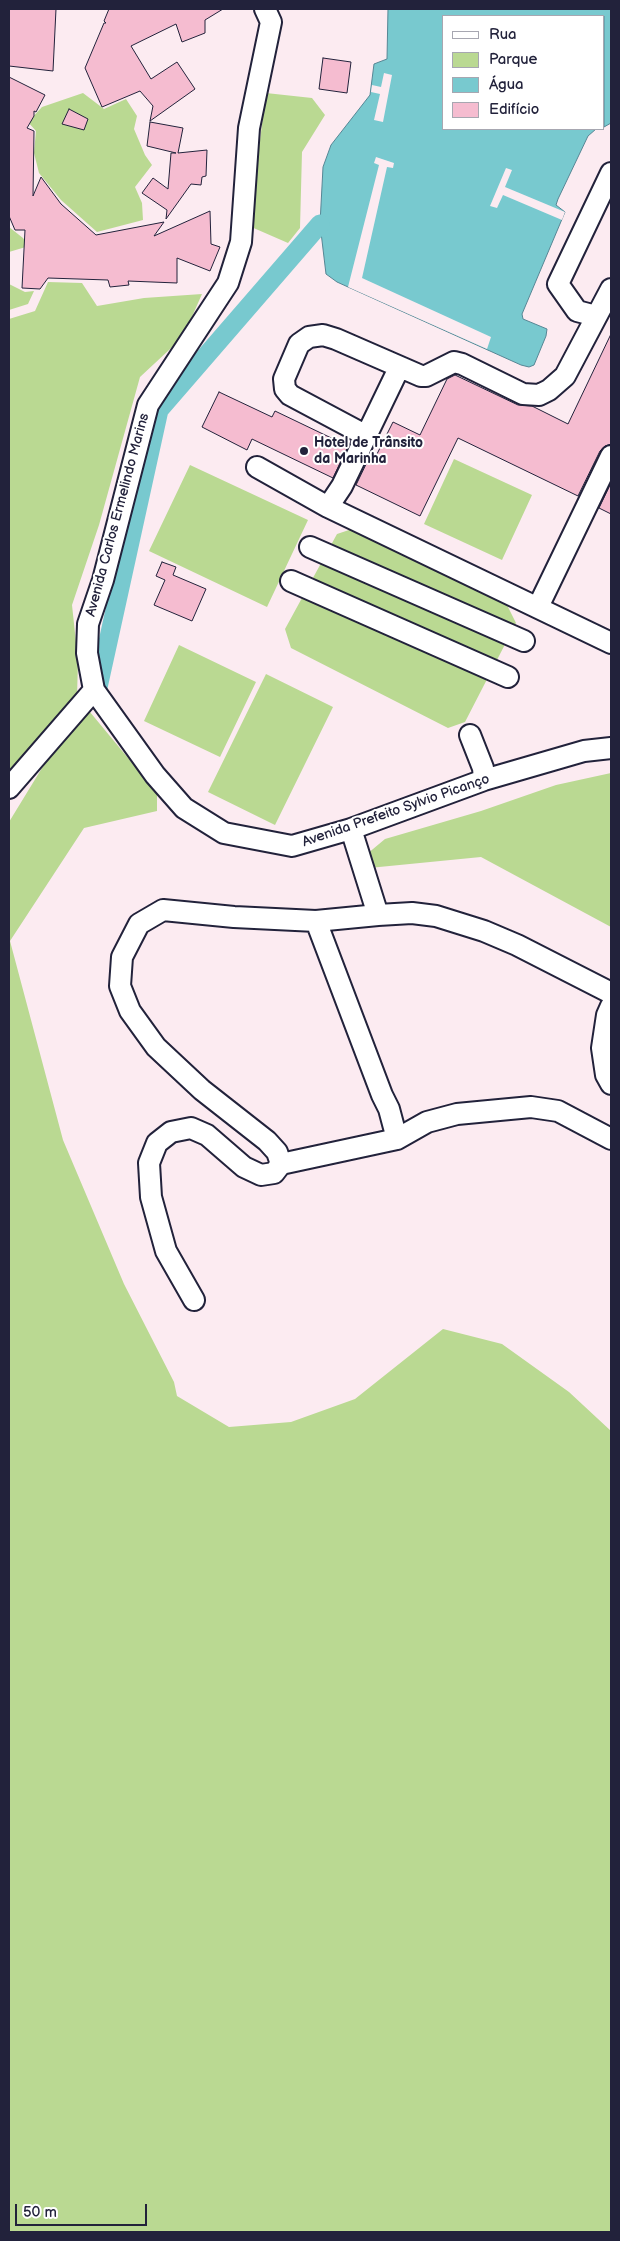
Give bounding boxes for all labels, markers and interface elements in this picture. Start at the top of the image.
legend [442,15,605,130]
text: Rua [489,25,517,44]
text: Parque [489,50,537,69]
text: Água [489,75,524,94]
text: Edifício [489,100,539,119]
street label: Avenida Carlos Ermelindo Marins [83,411,153,619]
place label: Hotel de Trânsito da Marinha [314,435,423,468]
marker: Hotel de Trânsito da Marinha [298,445,310,457]
street label: Avenida Prefeito Sylvio Picanço [300,771,492,851]
scale bar [18,2194,150,2226]
text: 50 m [23,2203,57,2222]

